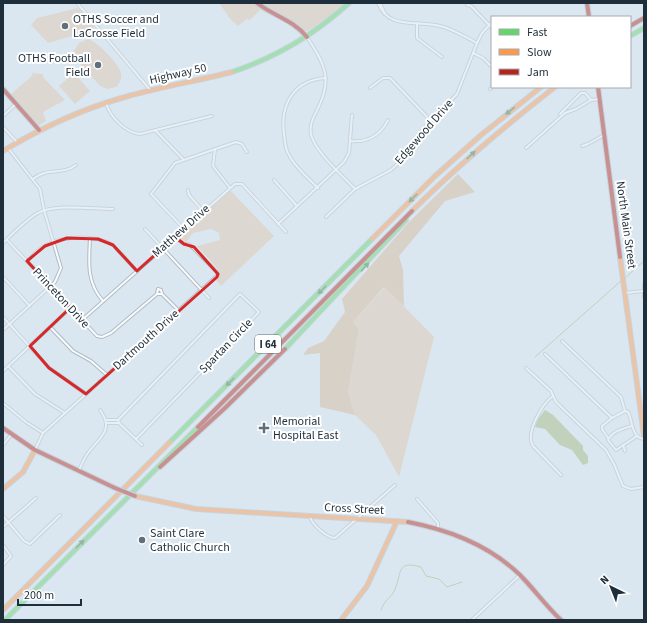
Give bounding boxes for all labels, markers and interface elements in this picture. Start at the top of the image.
place label: OTHS Soccer and LaCrosse Field [73,11,159,42]
legend [491,16,631,88]
marker: OTHS Soccer and LaCrosse Field [60,21,70,31]
text: Fast [527,24,547,41]
text: Slow [527,44,552,61]
place label: OTHS Football Field [18,50,90,81]
street label: Highway 50 [148,59,208,89]
marker: OTHS Football Field [93,60,103,70]
text: Jam [527,64,549,81]
street label: Edgewood Drive [391,96,457,168]
one-way arrow [505,107,515,115]
one-way arrow [466,150,476,160]
street label: North Main Street [611,180,641,270]
one-way arrow [408,193,418,203]
street label: Matthew Drive [149,201,213,261]
one-way arrow [360,262,369,272]
street label: Princeton Drive [29,264,93,332]
one-way arrow [317,285,327,295]
street label: Dartmouth Drive [109,306,183,374]
street label: Spartan Circle [195,315,257,377]
road number: I 64 [255,335,281,353]
one-way arrow [225,377,235,387]
place label: Memorial Hospital East [273,413,338,444]
marker: Memorial Hospital East [258,422,270,434]
street label: Cross Street [324,499,384,519]
place label: Saint Clare Catholic Church [150,525,230,556]
marker: Saint Clare Catholic Church [137,535,147,545]
one-way arrow [75,539,85,549]
north arrow [591,567,631,607]
text: N [597,572,612,588]
scale bar [18,581,81,607]
text: 200 m [24,587,54,604]

